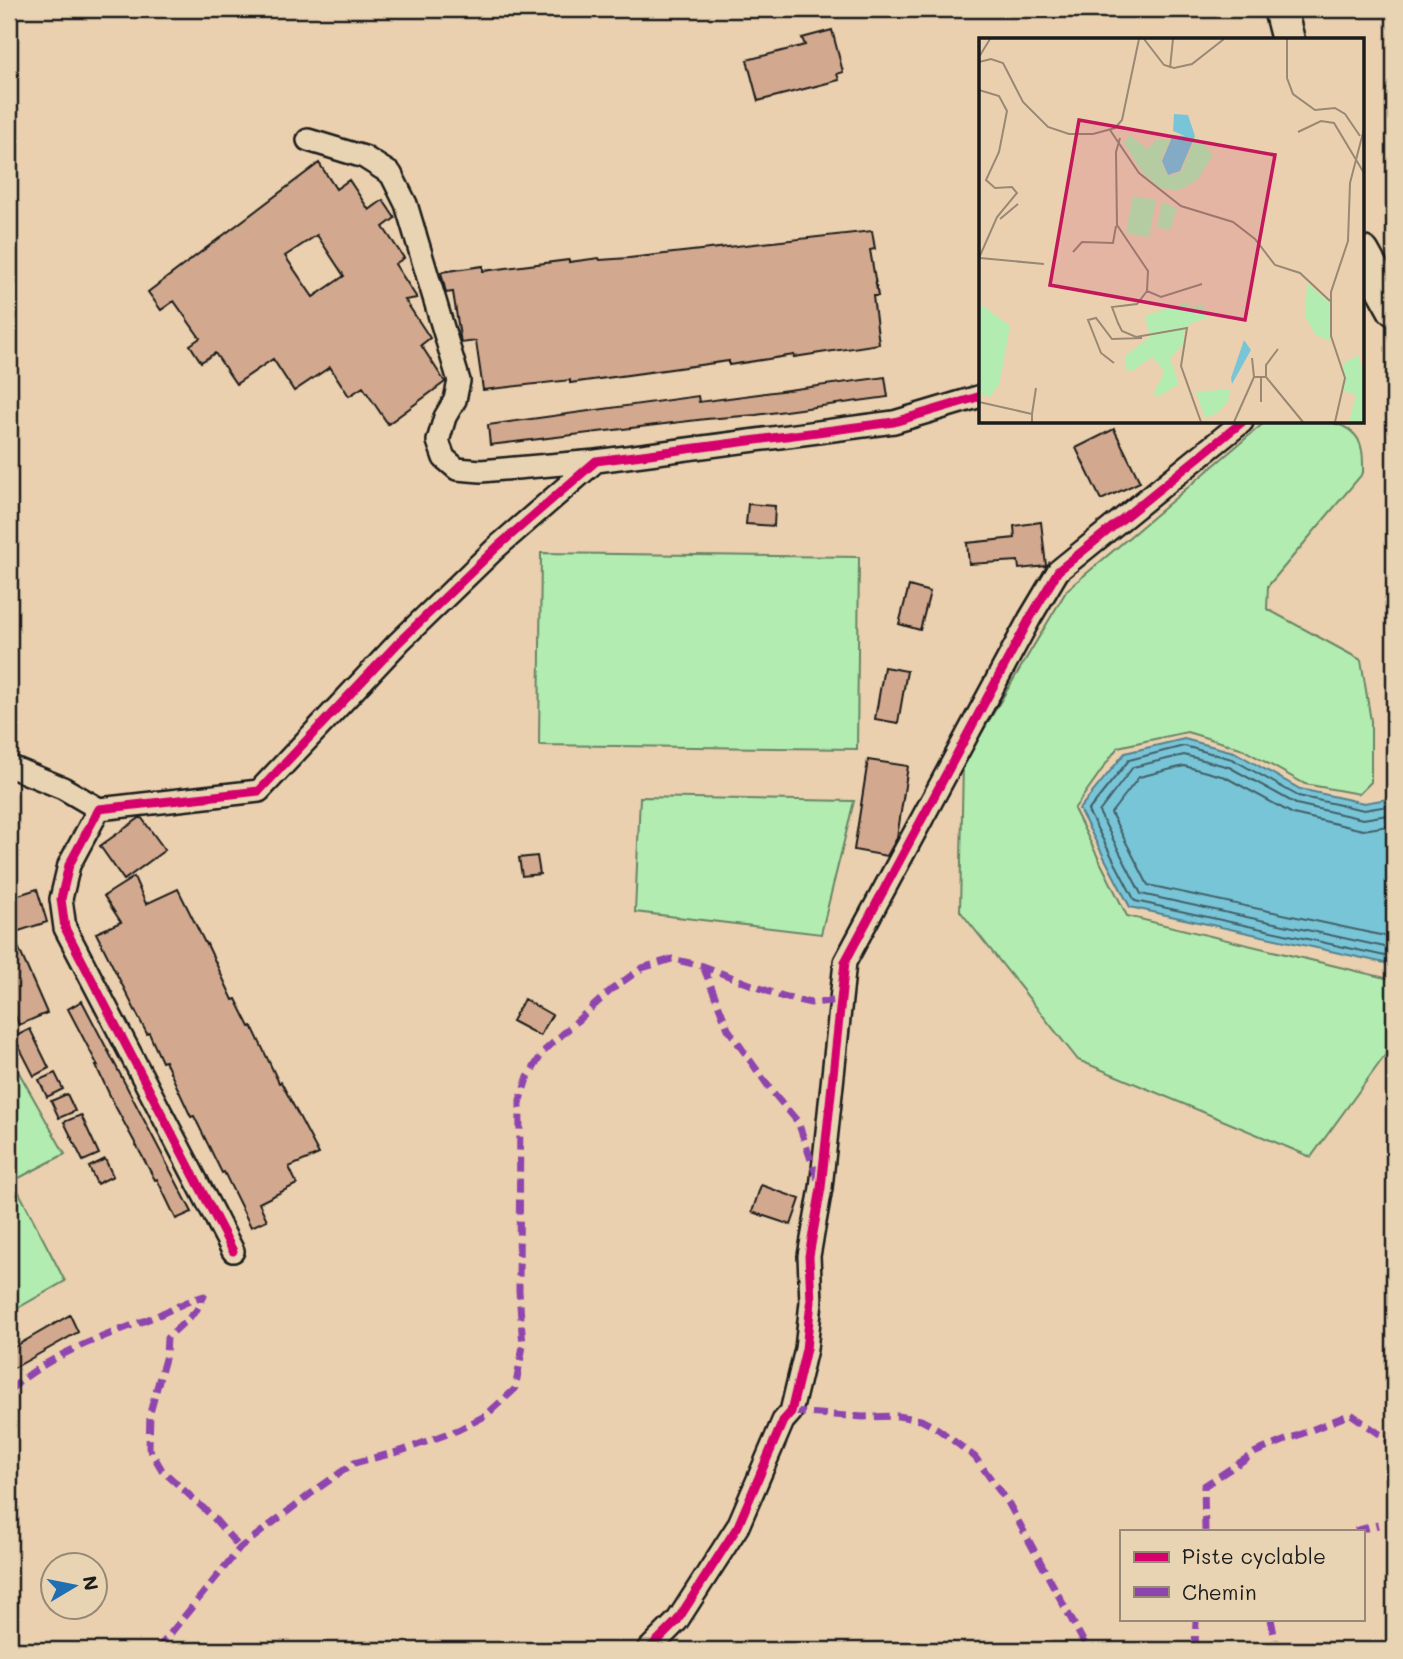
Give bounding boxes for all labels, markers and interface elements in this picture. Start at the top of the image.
inset map [979,38,1364,424]
legend [1120,1530,1364,1620]
text: Piste cyclable [1182,1542,1326,1569]
north arrow [38,1550,108,1620]
text: N [78,1574,105,1592]
text: Chemin [1182,1578,1257,1605]

